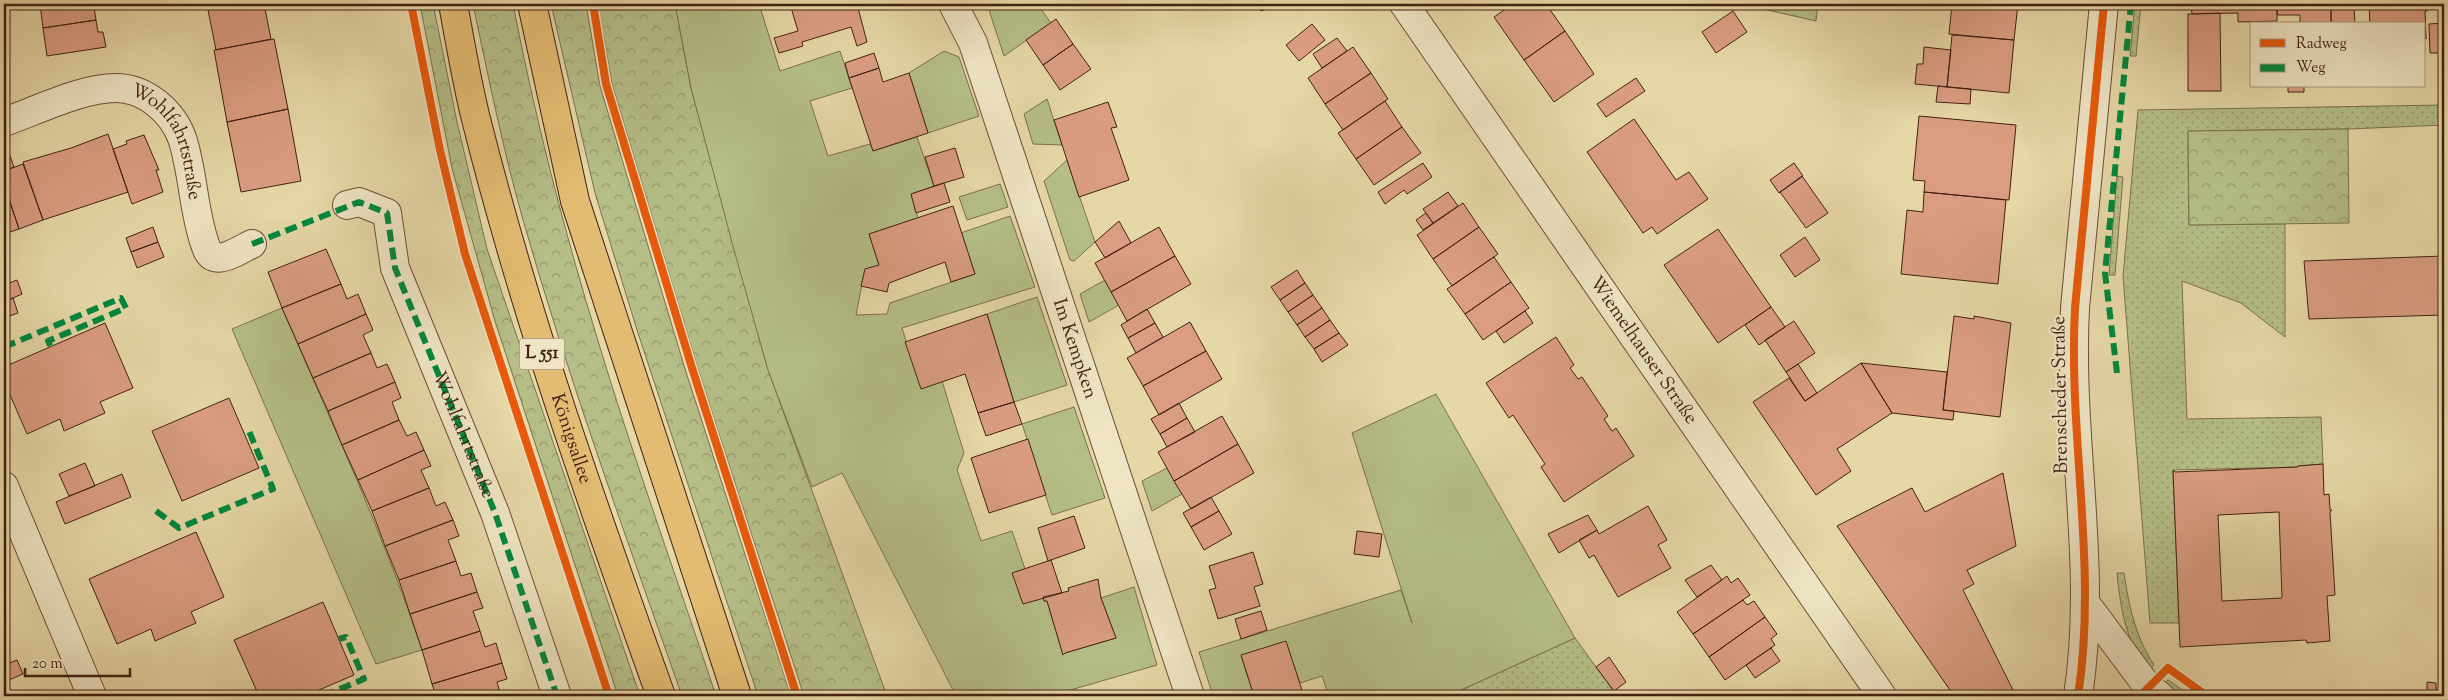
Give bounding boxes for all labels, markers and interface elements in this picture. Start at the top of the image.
legend [2250,22,2426,88]
text: Radweg [2296,34,2347,55]
text: Weg [2296,58,2326,79]
street label: Wohlfahrtstraße [127,77,208,202]
street label: Wiemelhauser Straße [1583,271,1704,430]
street label: Im Kempken [1045,295,1104,402]
street label: Brenscheder Straße [2046,316,2076,474]
road number: L 551 [520,338,564,369]
street label: Wohlfahrtstraße [425,368,501,503]
street label: Königsallee [543,390,599,488]
scale bar [25,645,130,677]
text: 20 m [32,654,63,675]

